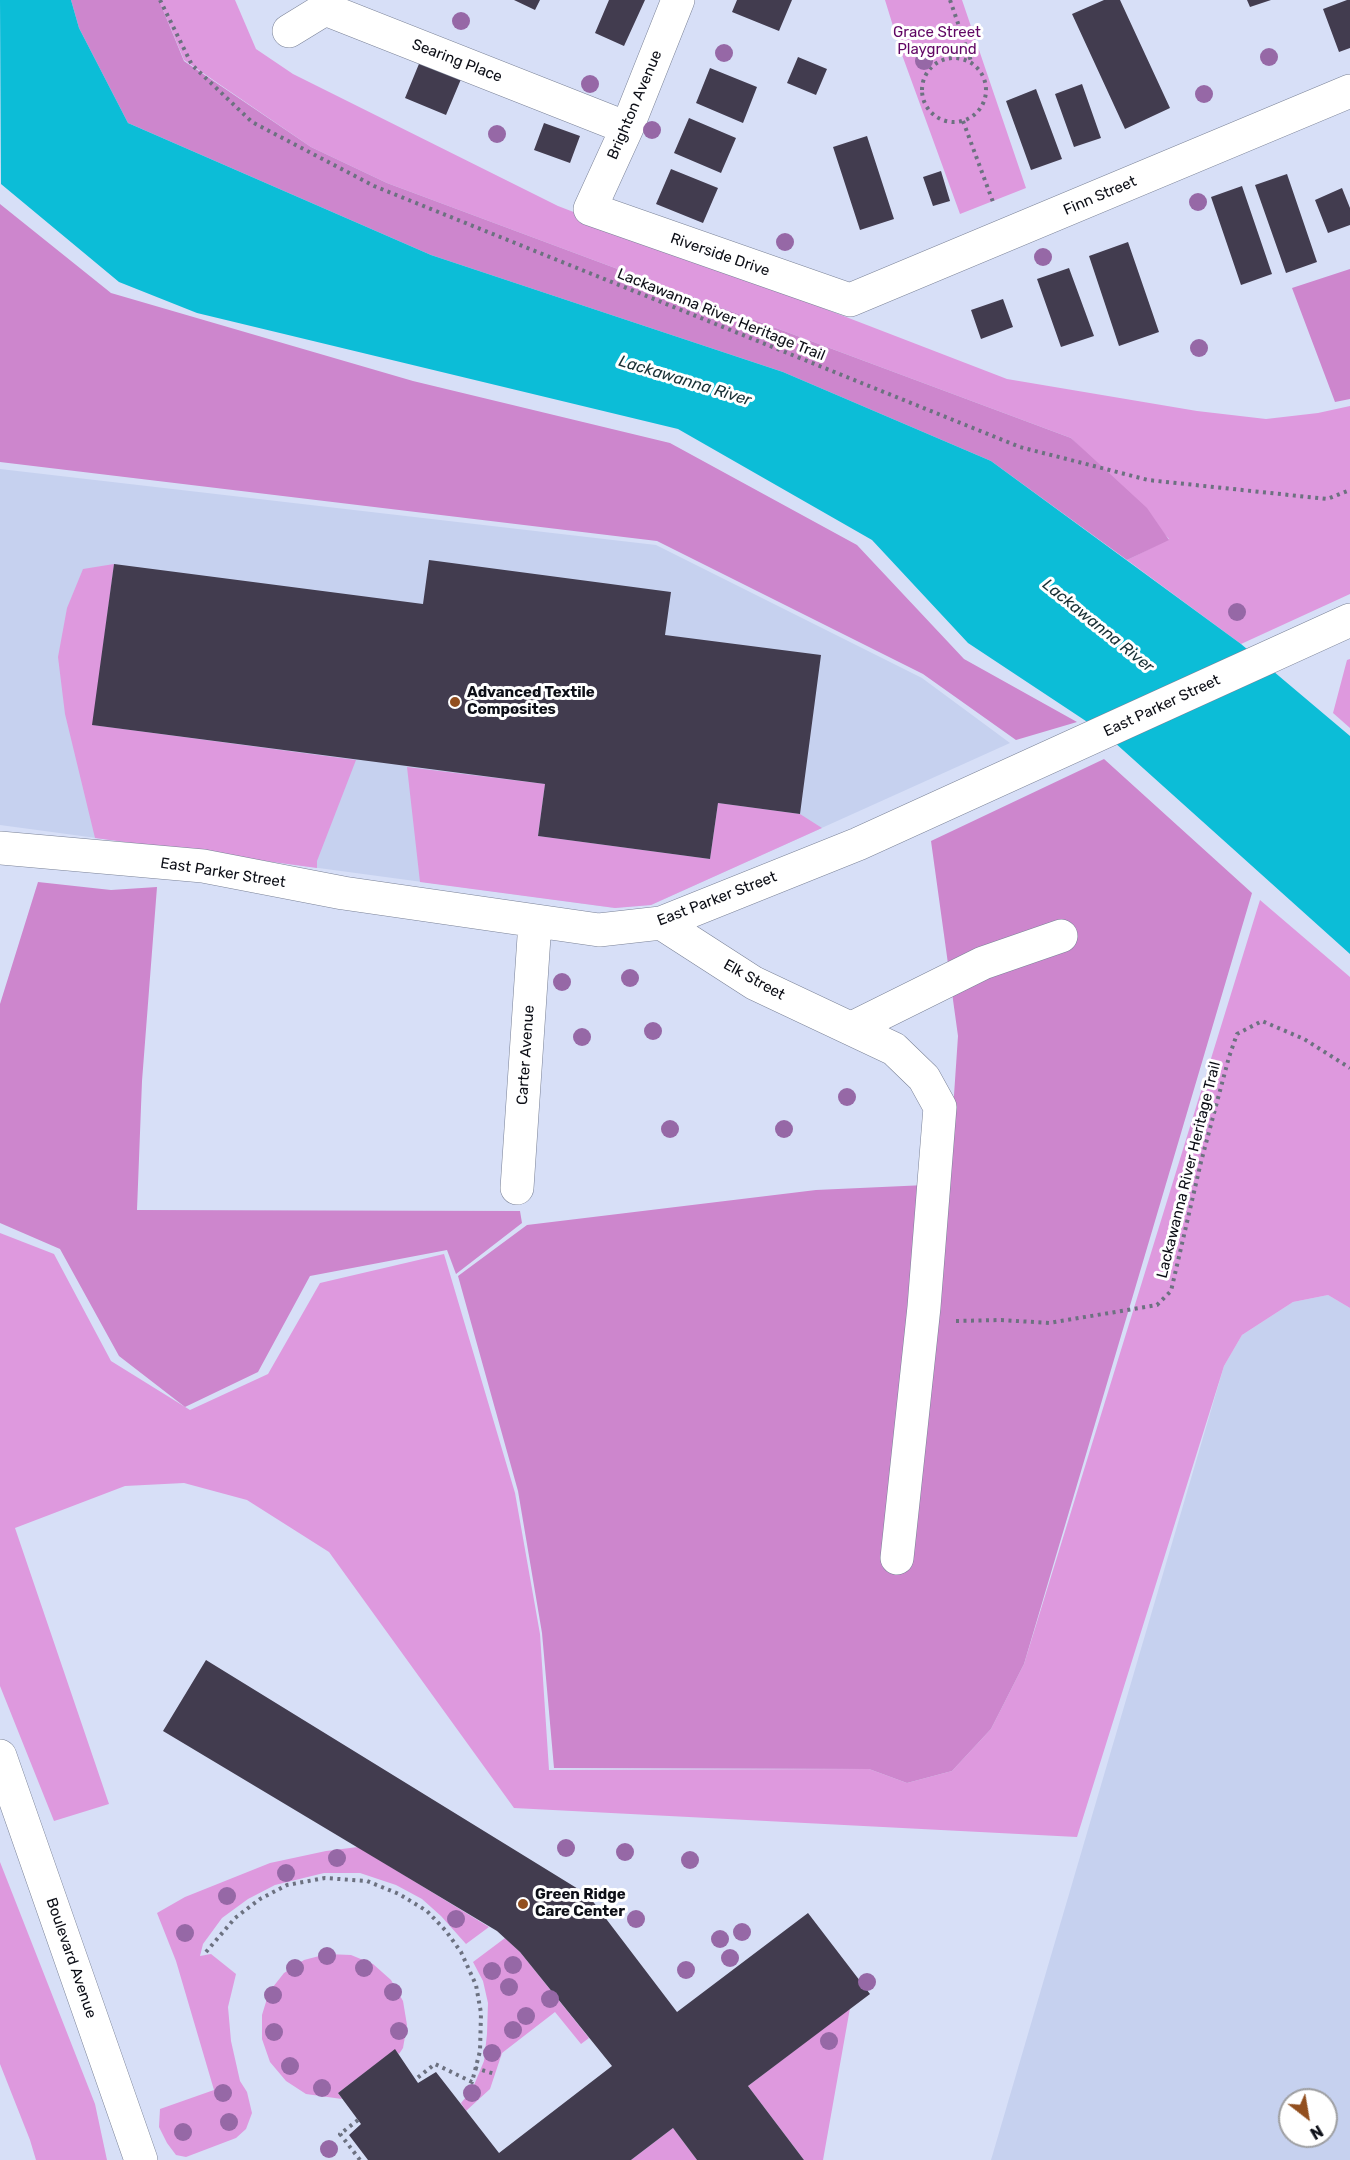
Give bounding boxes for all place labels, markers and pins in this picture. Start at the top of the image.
place label: Advanced Textile Composites [467,684,595,719]
marker: Advanced Textile Composites [448,695,462,709]
place label: Green Ridge Care Center [535,1886,626,1921]
marker: Green Ridge Care Center [516,1897,530,1911]

